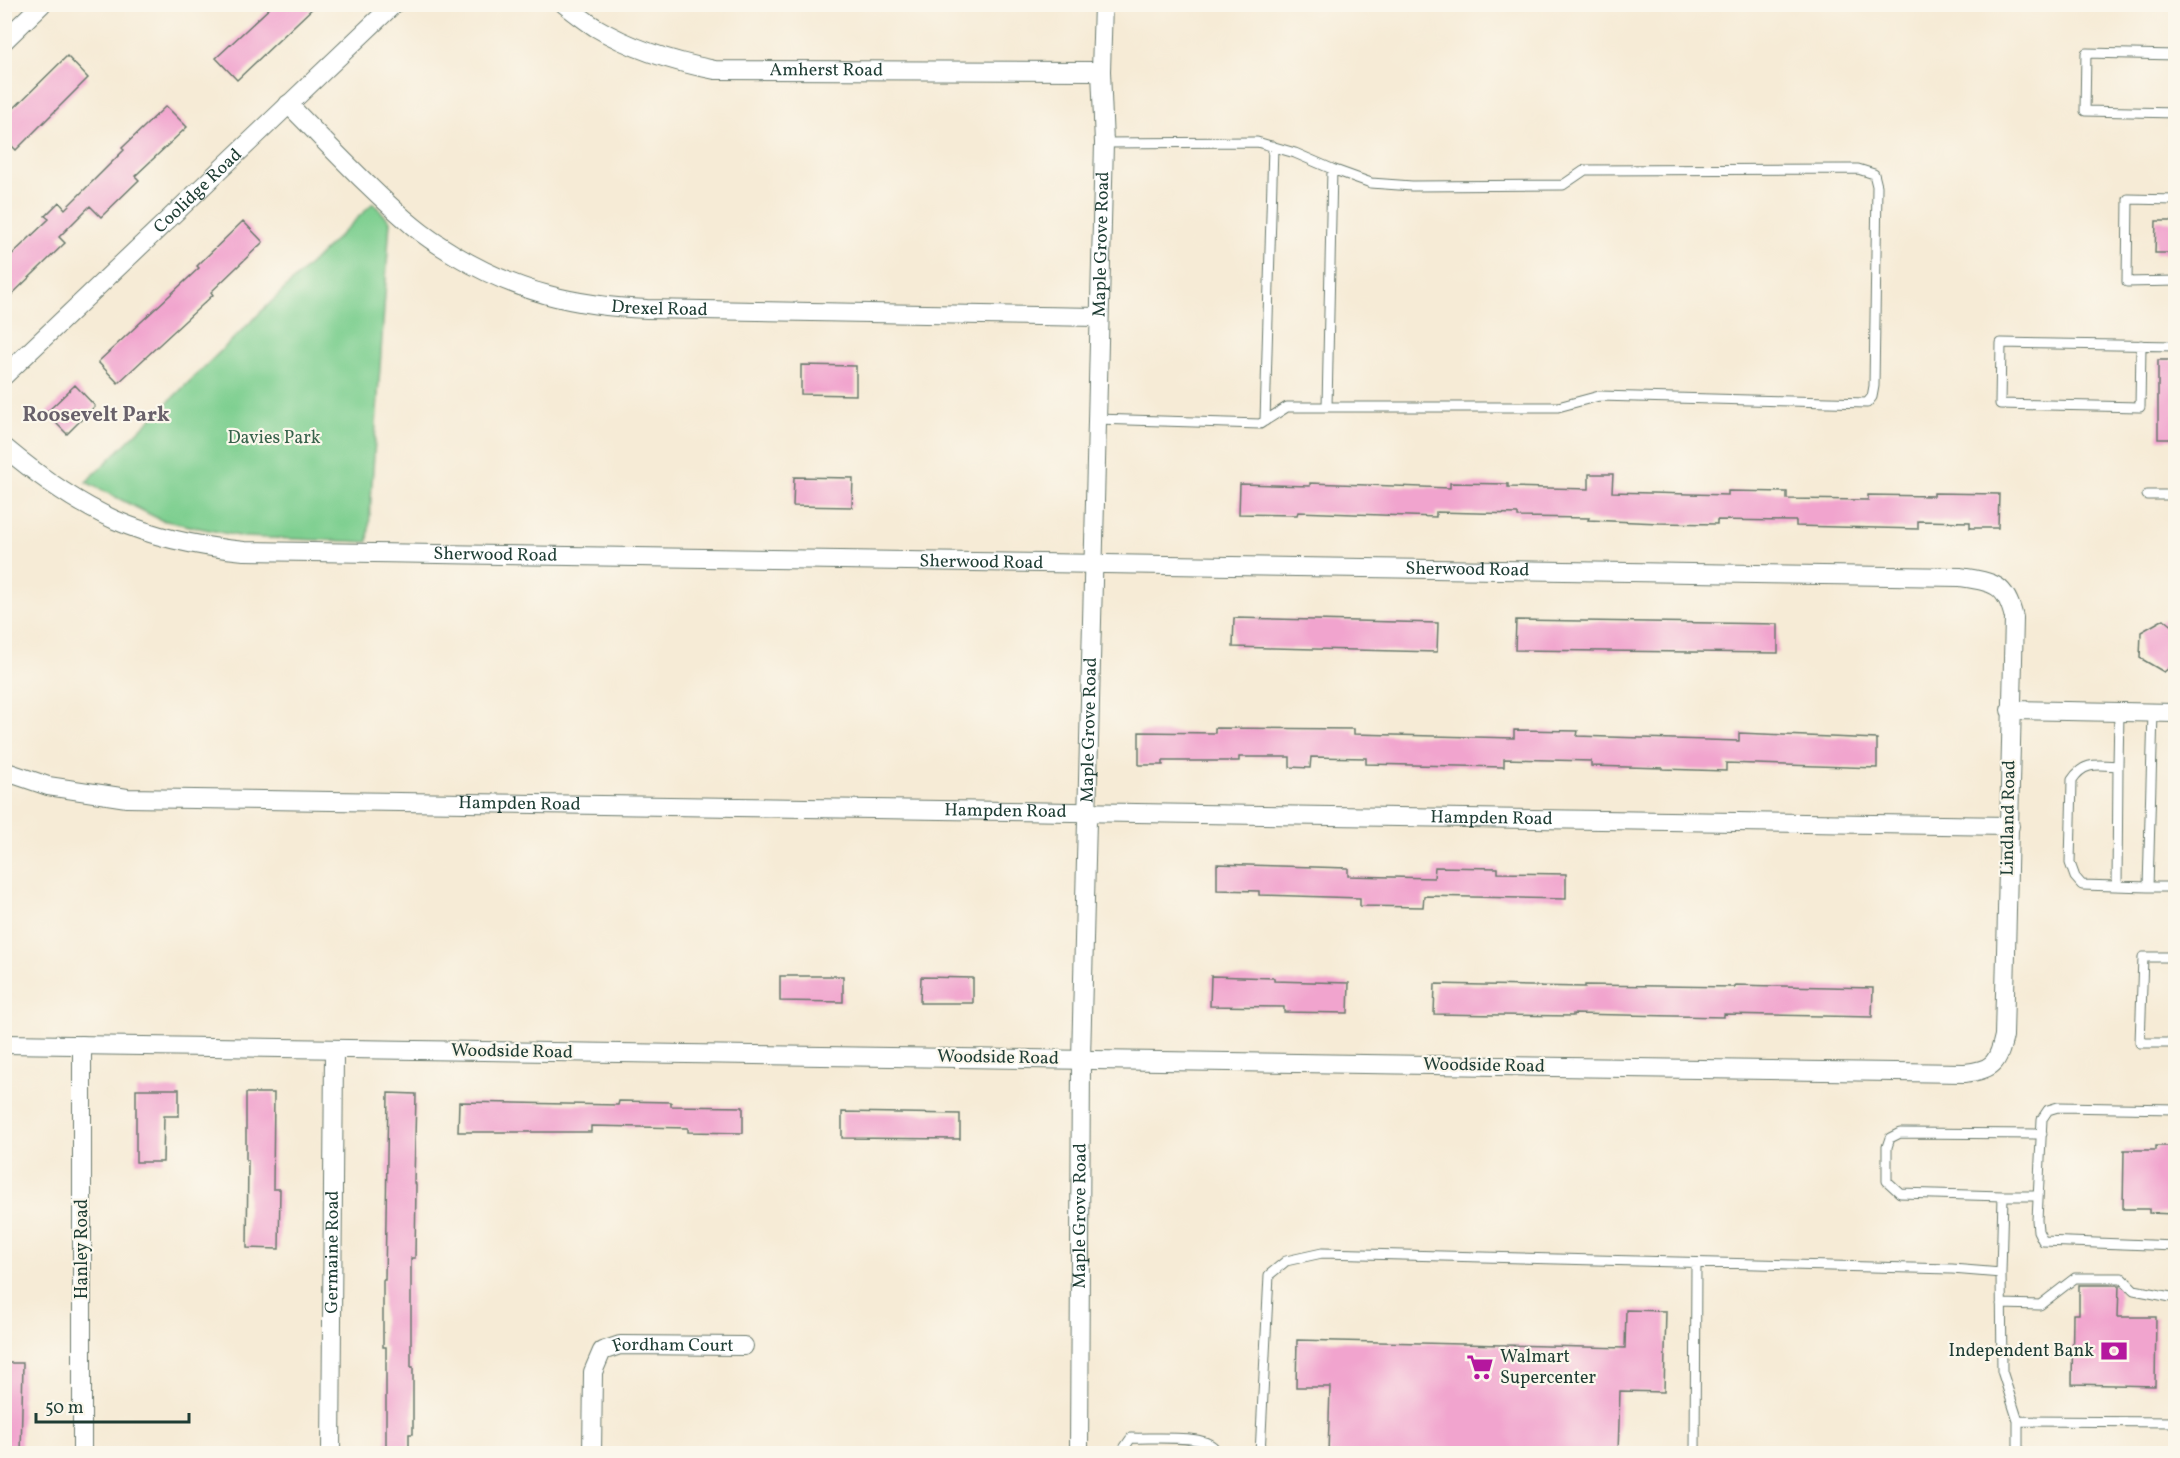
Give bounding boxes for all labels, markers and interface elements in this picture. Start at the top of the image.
street label: Amherst Road [769,58,883,83]
street label: Coolidge Road [148,143,248,239]
street label: Maple Grove Road [1087,171,1116,317]
street label: Drexel Road [610,294,708,323]
district label: Roosevelt Park [22,401,170,430]
park label: Davies Park [227,426,321,451]
street label: Sherwood Road [433,541,558,568]
street label: Sherwood Road [919,549,1044,576]
street label: Sherwood Road [1405,556,1530,583]
street label: Maple Grove Road [1075,657,1104,803]
street label: Lindland Road [1995,760,2023,876]
street label: Hampden Road [458,790,581,817]
street label: Hampden Road [944,798,1067,824]
street label: Hampden Road [1430,805,1553,832]
street label: Woodside Road [451,1038,573,1066]
street label: Woodside Road [937,1044,1059,1072]
street label: Woodside Road [1423,1052,1545,1080]
street label: Maple Grove Road [1067,1143,1093,1289]
street label: Germaine Road [320,1190,345,1314]
street label: Hanley Road [70,1199,95,1299]
street label: Fordham Court [609,1332,734,1359]
bank icon: Independent Bank [2099,1336,2129,1366]
place label: Independent Bank [1949,1339,2094,1364]
place label: Walmart Supercenter [1500,1345,1596,1391]
supermarket icon: Walmart Supercenter [1465,1352,1495,1382]
scale bar [36,1386,189,1424]
text: 50 m [45,1396,84,1421]

